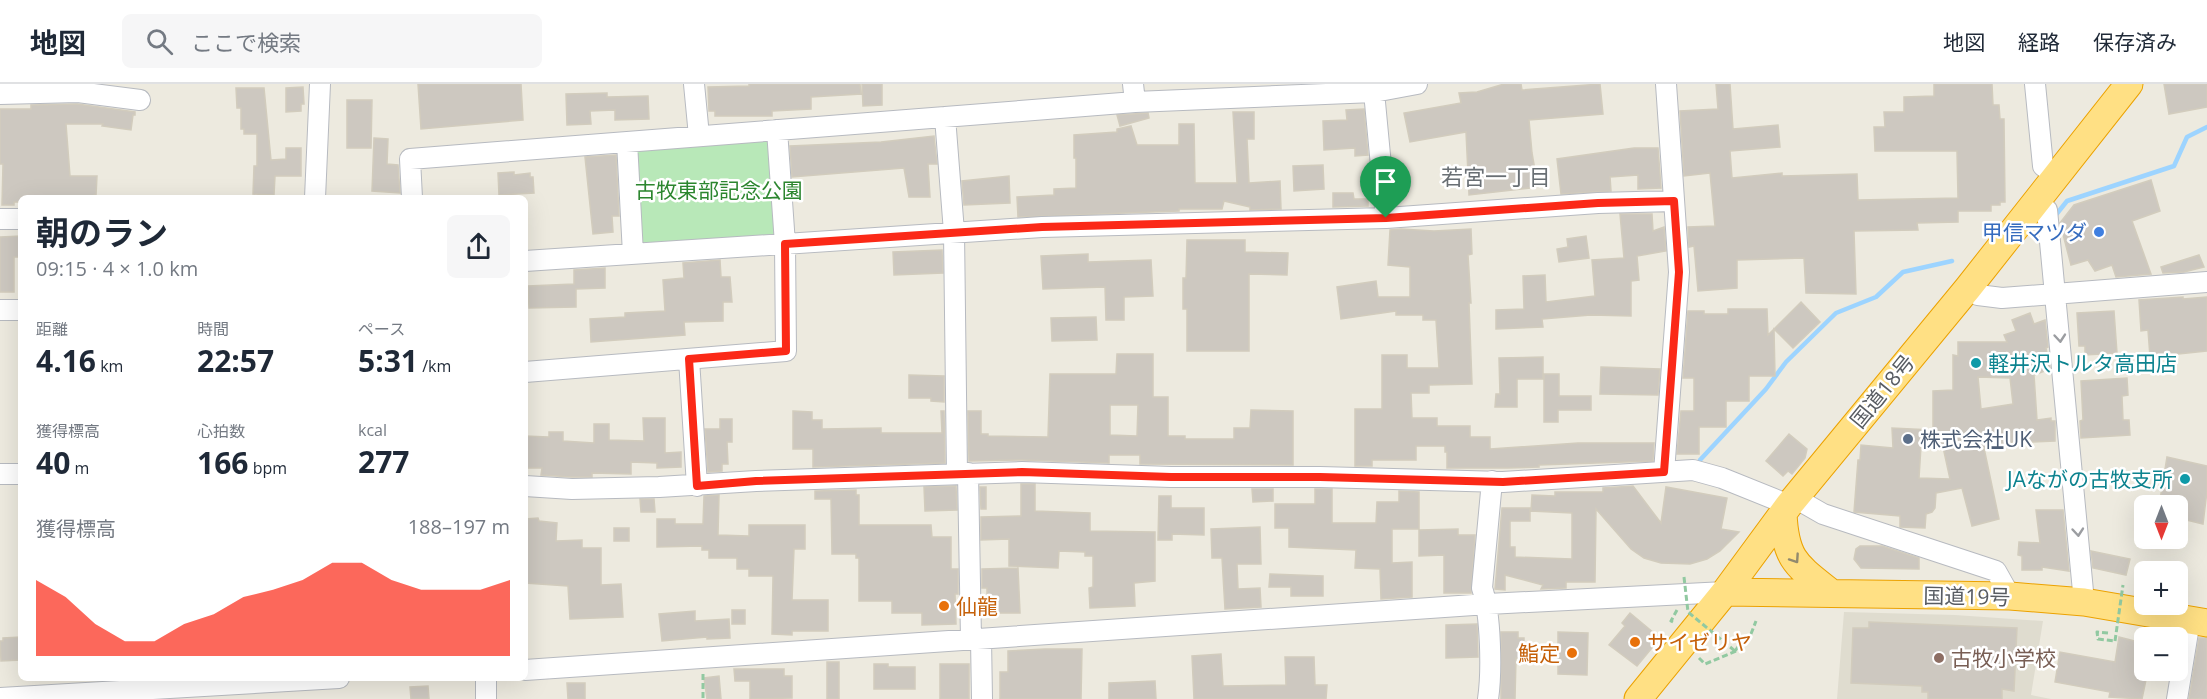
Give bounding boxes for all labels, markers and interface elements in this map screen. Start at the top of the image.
search box [122,14,542,68]
text: 地図 [30,23,86,61]
icon: search [143,25,176,58]
text: ここで検索 [191,27,301,57]
text: 地図 [1943,28,1985,56]
text: 経路 [2018,28,2060,56]
text: 保存済み [2093,28,2177,56]
pin [1360,156,1411,218]
district label: 若宮一丁目 [1441,161,1551,191]
icon: arrive [1369,165,1402,198]
park label: 古牧東部記念公園 [635,176,803,204]
text: 朝のラン [36,210,168,255]
button: share [447,215,510,278]
place label: 甲信マツダ [1982,218,2087,246]
marker: 甲信マツダ [2092,225,2106,239]
text: 09:15 · 4 × 1.0 km [36,255,198,282]
text: 距離 [36,318,68,340]
text: 時間 [197,318,229,340]
text: ペース [358,318,405,340]
one-way arrow [2053,334,2066,343]
text: 4.16 [36,340,96,381]
text: 22:57 [197,340,274,381]
text: 5:31 [358,340,418,381]
street label: 国道18号 [1844,348,1920,434]
place label: 軽井沢トルタ高田店 [1988,349,2177,377]
text: km [96,355,123,377]
text: /km [418,355,451,377]
marker: 軽井沢トルタ高田店 [1969,356,1983,370]
text: kcal [358,419,387,441]
text: 獲得標高 [36,420,100,442]
text: 心拍数 [197,420,245,442]
place label: 株式会社UK [1920,425,2032,453]
marker: 株式会社UK [1901,432,1915,446]
text: 277 [358,441,409,482]
text: 40 [36,442,70,483]
text: 166 [197,442,248,483]
text: m [70,457,89,479]
text: bpm [248,457,287,479]
place label: JAながの古牧支所 [2005,465,2173,493]
marker: JAながの古牧支所 [2178,472,2192,486]
north arrow [2134,495,2188,549]
map controls [2134,495,2188,681]
text: 188–197 m [408,513,510,540]
text: 獲得標高 [36,515,116,542]
one-way arrow [2071,528,2084,537]
one-way arrow [1788,552,1799,563]
button: + [2134,561,2188,615]
street label: 国道19号 [1923,581,2011,611]
place label: 仙龍 [956,592,998,620]
marker: 仙龍 [937,599,951,613]
button: − [2134,627,2188,681]
place label: サイゼリヤ [1647,628,1752,656]
marker: サイゼリヤ [1628,635,1642,649]
place label: 鮨定 [1518,639,1560,667]
place label: 古牧小学校 [1951,644,2056,672]
marker: 鮨定 [1565,646,1579,660]
marker: 古牧小学校 [1932,651,1946,665]

